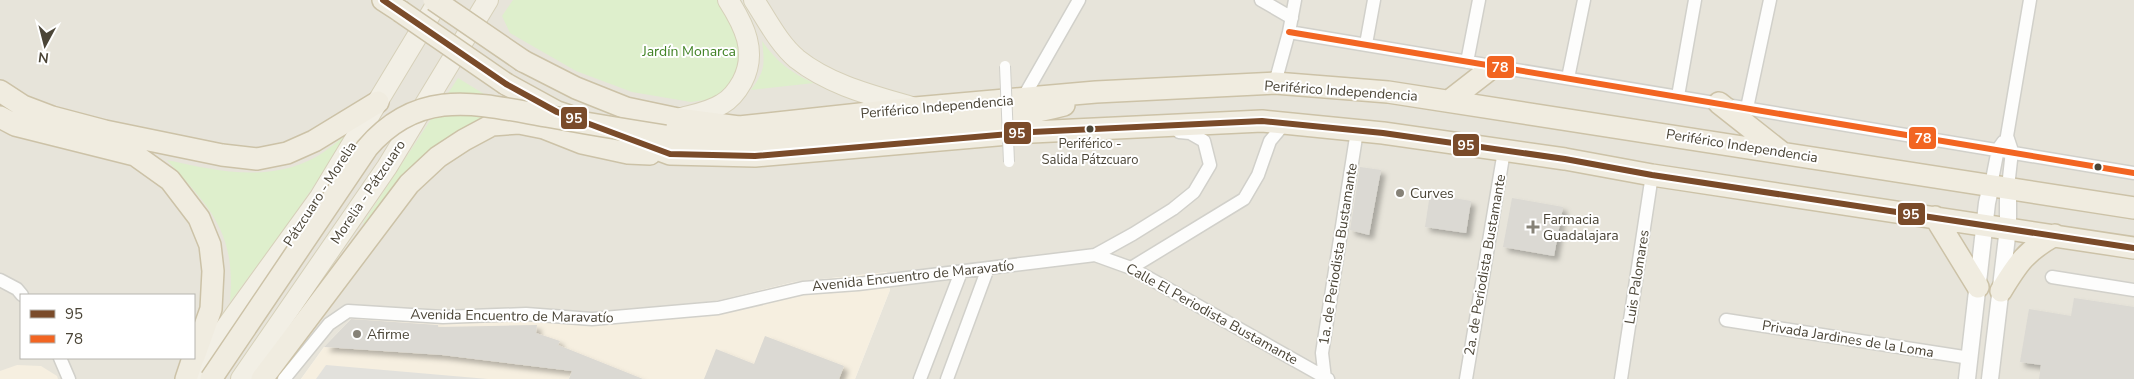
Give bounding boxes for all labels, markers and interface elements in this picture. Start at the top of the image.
north arrow [20,20,70,70]
park label: Jardín Monarca [641,42,736,61]
text: N [37,47,50,67]
line badge: 78 [1486,55,1515,79]
text: 78 [1492,58,1508,77]
street label: Periférico Independencia [1264,76,1418,106]
street label: Periférico Independencia [860,91,1014,123]
line badge: 95 [560,106,588,130]
text: 95 [566,109,582,128]
line badge: 95 [1003,121,1032,145]
text: 95 [1009,124,1025,143]
marker: Periférico - Salida Pátzcuaro [1085,124,1095,134]
street label: Periférico Independencia [1665,125,1819,167]
line badge: 78 [1908,126,1937,150]
text: 78 [1915,129,1931,148]
line badge: 95 [1452,133,1480,157]
place label: Periférico - Salida Pátzcuaro [1042,135,1138,169]
street label: Morelia - Pátzcuaro [326,136,410,248]
text: 95 [1458,136,1474,155]
street label: Pátzcuaro - Morelia [279,138,361,250]
street label: 1a. de Periodista Bustamante [1314,162,1362,346]
unlabelled marker [2093,162,2103,172]
street label: 2a. de Periodista Bustamante [1460,173,1510,357]
place label: Curves [1410,184,1454,203]
marker: Curves [1394,187,1406,199]
line badge: 95 [1897,202,1926,226]
text: 95 [1903,205,1919,224]
place label: Farmacia Guadalajara [1543,210,1619,245]
marker: Farmacia Guadalajara [1527,221,1539,233]
street label: Luis Palomares [1620,228,1654,326]
street label: Avenida Encuentro de Maravatío [811,256,1015,296]
street label: Calle El Periodista Bustamante [1123,259,1301,369]
legend [20,294,195,359]
text: 95 [65,304,83,324]
street label: Avenida Encuentro de Maravatío [410,305,614,327]
street label: Privada Jardines de la Loma [1761,316,1935,362]
place label: Afirme [367,325,409,344]
marker: Afirme [351,328,363,340]
text: 78 [65,329,83,349]

